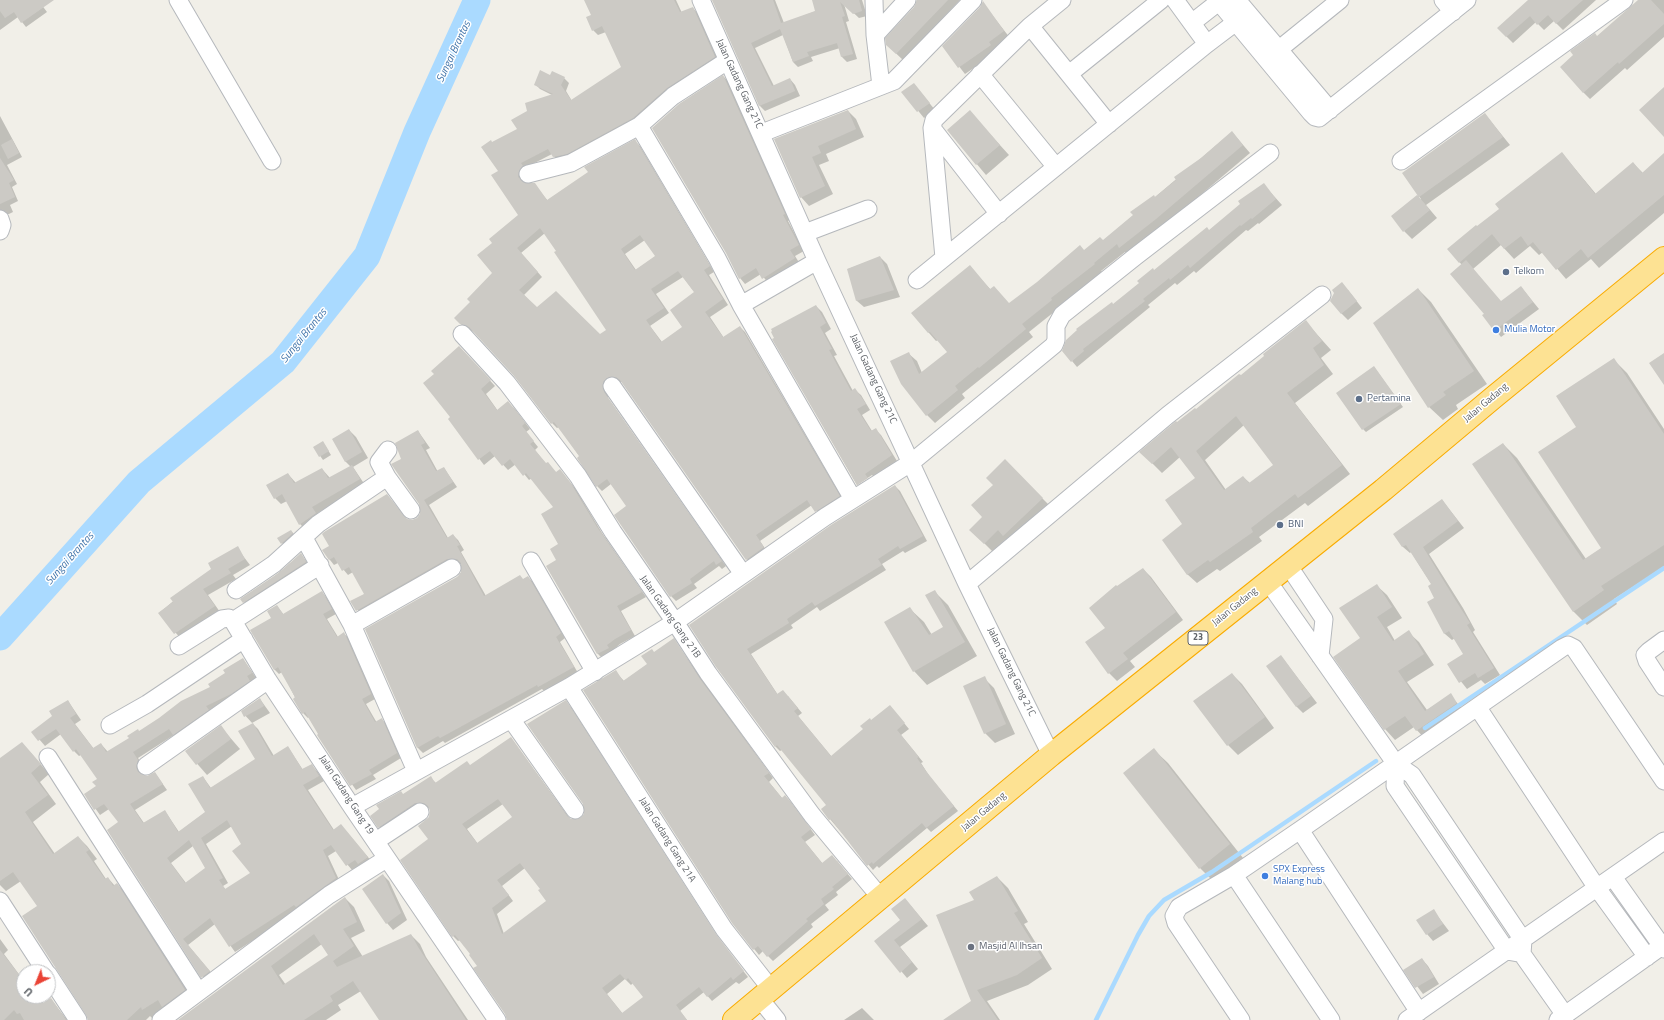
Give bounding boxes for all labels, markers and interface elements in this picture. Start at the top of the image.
water label: Sungai Brantas [434,19,474,85]
street label: Jalan Gadang Gang 21C [713,37,765,131]
place label: Telkom [1514,266,1544,278]
marker: Telkom [1501,267,1511,277]
water label: Sungai Brantas [278,306,330,366]
place label: Mulia Motor [1504,324,1555,336]
marker: Mulia Motor [1491,325,1501,335]
street label: Jalan Gadang Gang 21C [847,332,899,426]
street label: Jalan Gadang [1461,381,1511,425]
place label: Pertamina [1367,393,1411,405]
marker: Pertamina [1354,394,1364,404]
place label: BNI [1288,519,1303,531]
marker: BNI [1275,520,1285,530]
water label: Sungai Brantas [43,530,97,588]
street label: Jalan Gadang Gang 21B [637,573,703,661]
street label: Jalan Gadang [1210,585,1260,629]
street label: Jalan Gadang Gang 21C [984,626,1038,718]
road number: 23 [1188,631,1208,645]
street label: Jalan Gadang Gang 19 [316,753,376,837]
street label: Jalan Gadang [959,790,1009,834]
street label: Jalan Gadang Gang 21A [636,795,698,885]
place label: SPX Express Malang hub [1273,864,1325,888]
marker: SPX Express Malang hub [1260,871,1270,881]
place label: Masjid Al Ihsan [979,941,1042,953]
marker: Masjid Al Ihsan [966,942,976,952]
north arrow [16,964,56,1004]
text: U [20,984,37,1000]

